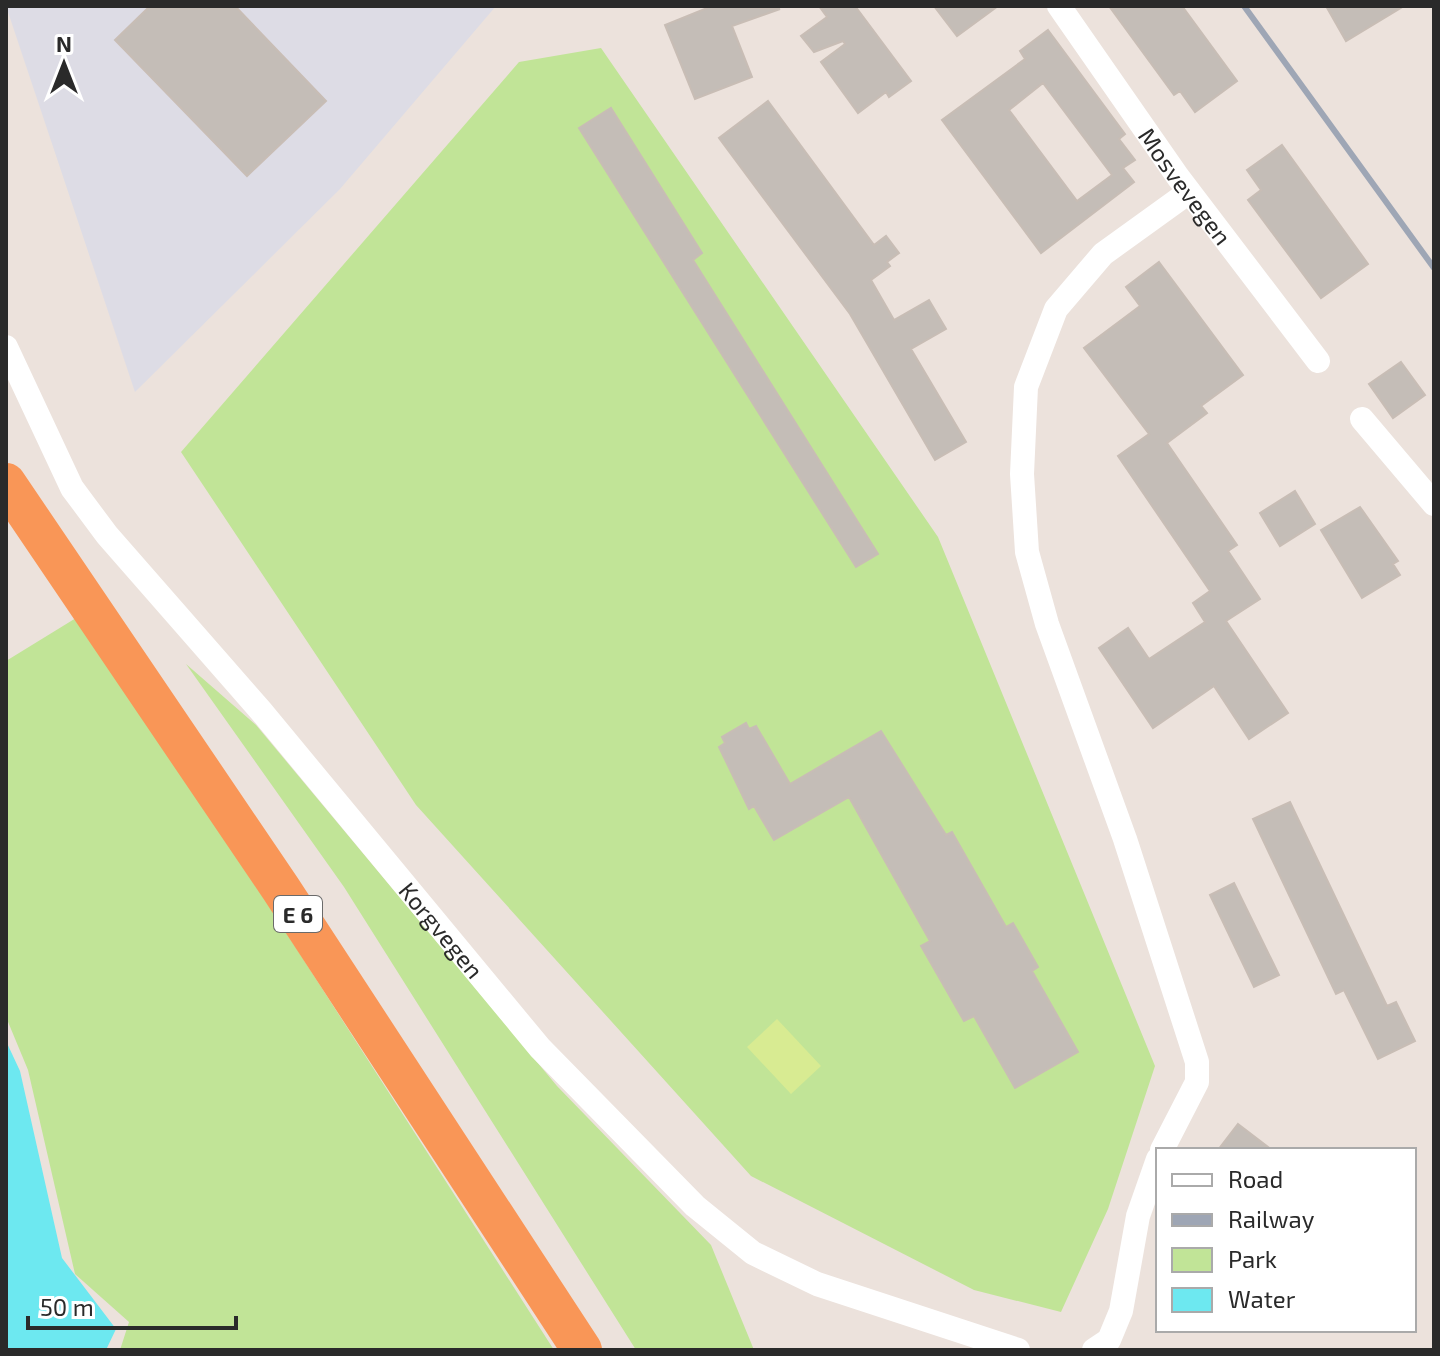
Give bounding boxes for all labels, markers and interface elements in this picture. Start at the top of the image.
north arrow [24,24,104,104]
text: N [56,30,72,56]
street label: Mosvevegen [1133,122,1238,250]
street label: Korgvegen [394,876,490,984]
road number: E 6 [274,896,322,932]
legend [1156,1148,1416,1332]
text: Road [1228,1164,1283,1193]
text: Railway [1228,1204,1315,1233]
text: Park [1228,1244,1277,1273]
scale bar [28,1280,236,1330]
text: Water [1228,1284,1296,1313]
text: 50 m [40,1292,94,1321]

